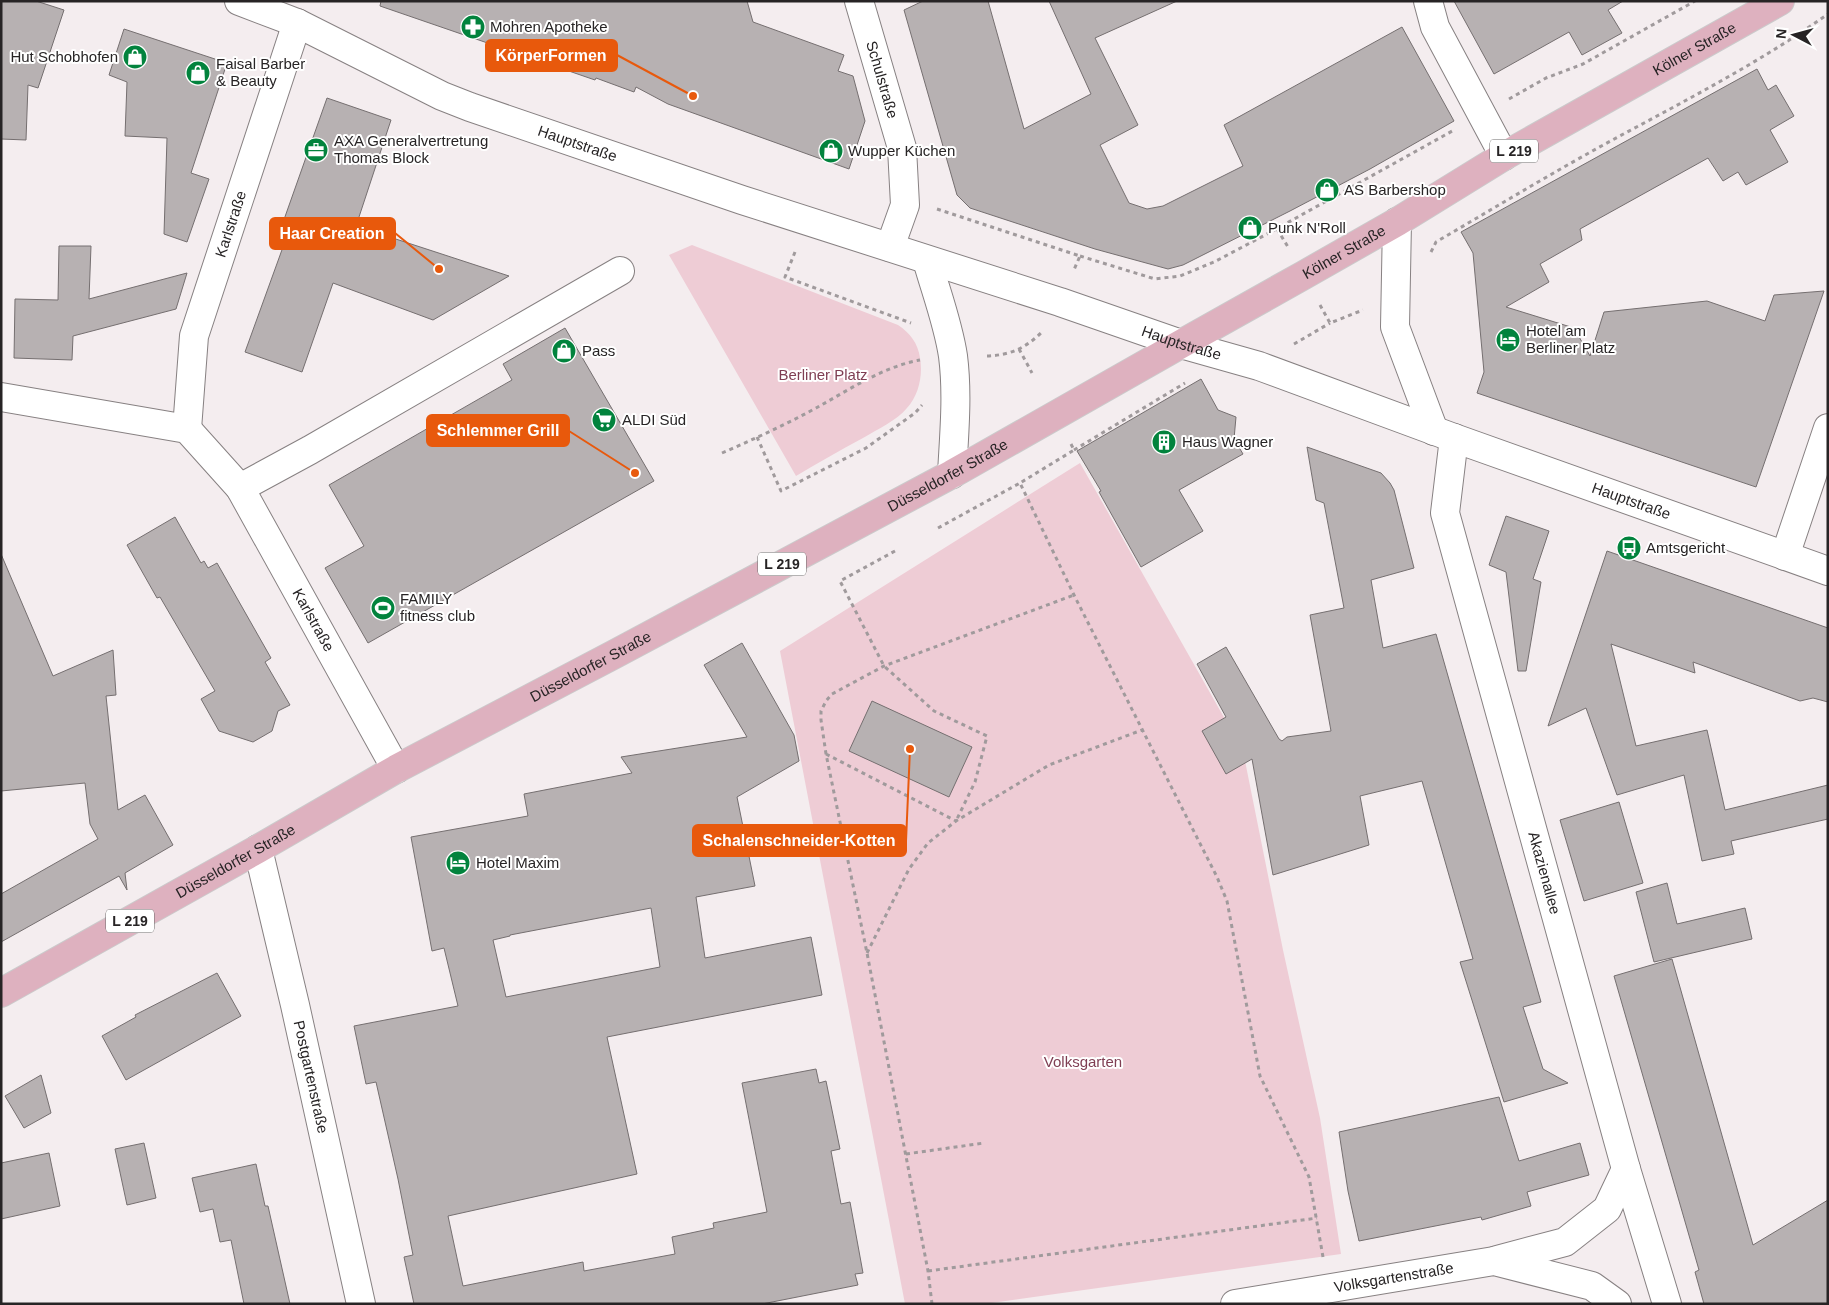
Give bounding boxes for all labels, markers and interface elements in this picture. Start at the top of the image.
north arrow [1769,10,1819,60]
pharmacy icon: Mohren Apotheke [460,14,486,40]
place label: Mohren Apotheke [490,18,608,35]
street label: Kölner Straße [1650,19,1739,79]
text: N [1773,28,1790,40]
street label: Schulstraße [863,39,902,120]
callout: KörperFormen [486,40,617,71]
shop icon: Hut Schobhofen [122,44,148,70]
text: KörperFormen [495,47,607,64]
place label: Hut Schobhofen [10,48,118,65]
place label: Faisal Barber & Beauty [216,55,305,89]
shop icon: Faisal Barber & Beauty [185,60,211,86]
street label: Hauptstraße [536,122,619,165]
place label: AXA Generalvertretung Thomas Block [334,132,488,166]
office icon: AXA Generalvertretung Thomas Block [303,137,329,163]
shop icon: Wupper Küchen [818,138,844,164]
road number: L 219 [1490,140,1538,162]
place label: Wupper Küchen [848,142,955,159]
shop icon: AS Barbershop [1314,177,1340,203]
place label: AS Barbershop [1344,181,1446,198]
street label: Karlstraße [211,188,249,260]
shop icon: Punk N'Roll [1237,215,1263,241]
callout: Haar Creation [270,218,395,249]
place label: Punk N'Roll [1268,219,1346,236]
street label: Kölner Straße [1299,221,1388,282]
text: Haar Creation [280,225,384,242]
street label: Hauptstraße [1139,322,1223,363]
place label: Hotel am Berliner Platz [1526,322,1615,356]
hotel icon: Hotel am Berliner Platz [1495,327,1521,353]
shop icon: Pass [551,338,577,364]
place label: Pass [582,342,615,359]
park label: Berliner Platz [778,366,868,383]
supermarket icon: ALDI Süd [591,407,617,433]
place label: ALDI Süd [622,411,686,428]
callout: Schlemmer Grill [427,415,569,446]
text: Schlemmer Grill [437,422,559,439]
building icon: Haus Wagner [1151,429,1177,455]
place label: Haus Wagner [1182,433,1273,450]
street label: Düsseldorfer Straße [885,435,1010,515]
street label: Hauptstraße [1590,479,1673,522]
bus stop icon: Amtsgericht [1616,535,1642,561]
place label: Amtsgericht [1646,539,1726,556]
road number: L 219 [758,552,806,576]
street label: Karlstraße [289,585,338,654]
place label: FAMILY fitness club [400,590,475,624]
sports icon: FAMILY fitness club [370,595,396,621]
street label: Düsseldorfer Straße [527,627,654,705]
street label: Düsseldorfer Straße [173,820,298,901]
callout: Schalenschneider-Kotten [693,825,906,856]
street label: Akazienallee [1525,830,1564,916]
text: Schalenschneider-Kotten [703,832,895,849]
hotel icon: Hotel Maxim [445,850,471,876]
place label: Hotel Maxim [476,854,559,871]
road number: L 219 [106,909,154,932]
street label: Postgartenstraße [291,1019,332,1135]
park label: Volksgarten [1044,1053,1122,1070]
street label: Volksgartenstraße [1333,1259,1455,1295]

